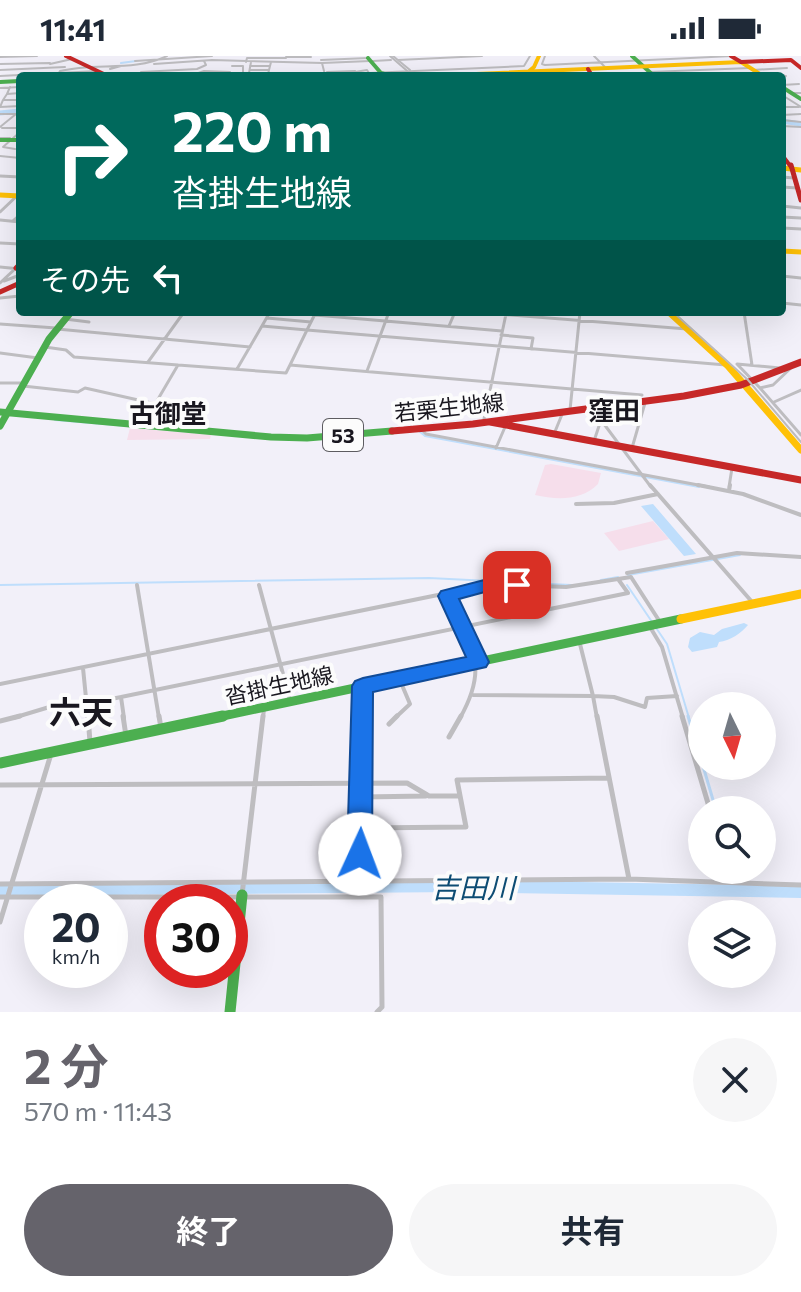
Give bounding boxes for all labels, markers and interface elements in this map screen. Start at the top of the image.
text: 11:41 [40,10,106,47]
text: 220 m [172,95,332,164]
icon: right [40,104,144,208]
text: 沓掛生地線 [172,169,352,213]
icon: left [146,256,190,300]
text: その先 [40,260,130,297]
street label: 若栗生地線 [393,388,505,426]
district label: 窪田 [588,394,640,425]
district label: 古御堂 [129,397,207,428]
road number: 53 [323,419,363,451]
pin [483,551,551,619]
icon: arrive [495,563,539,607]
street label: 沓掛生地線 [222,660,336,710]
district label: 六天 [49,691,113,731]
north arrow [688,692,776,780]
map controls [688,692,776,988]
button: search [688,796,776,884]
position arrow [318,812,402,896]
water label: 吉田川 [431,870,518,904]
speed limit sign: 30 [144,884,248,988]
button: layers [688,900,776,988]
text: 20 [51,901,101,950]
text: km/h [52,944,100,968]
text: 2 分 [24,1035,108,1094]
button: close [693,1038,777,1122]
text: 570 m · 11:43 [24,1095,172,1126]
button: 終了 [24,1184,393,1276]
button: 共有 [409,1184,777,1276]

